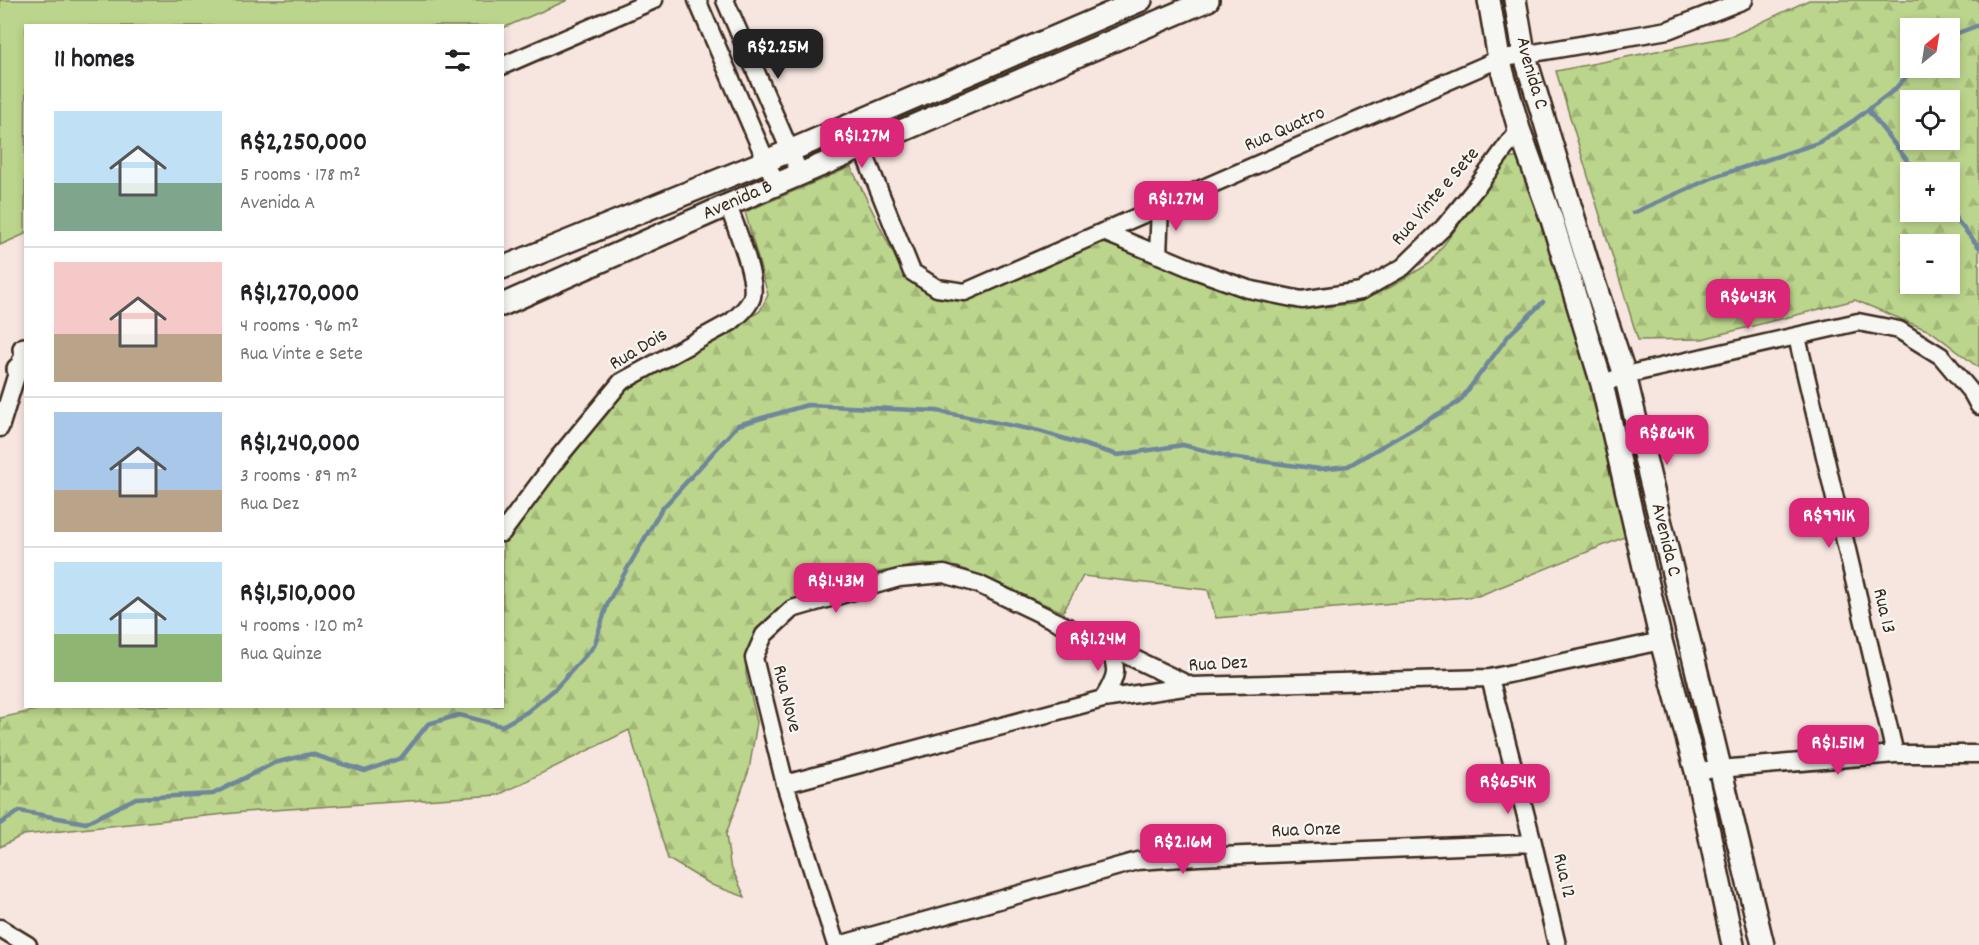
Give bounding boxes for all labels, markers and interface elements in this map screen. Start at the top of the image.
north arrow [1900,18,1960,78]
map controls [1900,18,1960,294]
pin: R$2.25M [723,29,833,80]
text: R$2.25M [747,34,809,62]
street label: Avenida C [1508,35,1554,113]
text: 11 homes [54,42,135,79]
icon: filters [441,44,474,77]
button: locate [1900,90,1960,150]
street label: Rua Quatro [1240,100,1330,160]
pin: R$1.27M [807,118,917,169]
text: R$1.27M [834,123,890,151]
text: R$2,250,000 [240,125,367,162]
icon: home [102,135,174,207]
street label: Rua Vinte e Sete [1385,141,1487,253]
text: 5 rooms · 178 m² [240,162,361,190]
button: + [1900,162,1960,222]
street label: Avenida B [698,173,777,228]
pin: R$1.27M [1121,181,1231,232]
text: R$1.27M [1148,186,1204,214]
text: Avenida A [240,190,315,218]
button: − [1900,234,1960,294]
text: R$1,270,000 [240,276,359,313]
pin: R$643K [1699,279,1797,330]
text: R$643K [1720,284,1776,312]
icon: home [102,286,174,358]
text: 4 rooms · 96 m² [240,313,359,341]
street label: Rua Dois [605,322,673,378]
text: Rua Vinte e Sete [240,341,363,369]
pin: R$864K [1618,415,1716,466]
text: R$864K [1639,420,1695,448]
text: R$1,240,000 [240,426,360,463]
icon: home [102,436,174,508]
text: 3 rooms · 89 m² [240,463,357,491]
text: Rua Dez [240,491,299,519]
pin: R$991K [1780,498,1878,549]
street label: Avenida C [1643,501,1687,579]
text: R$991K [1803,503,1855,531]
pin: R$1.43M [781,563,891,614]
text: R$1.43M [808,568,864,596]
text: R$1,510,000 [240,576,356,613]
icon: home [102,586,174,658]
street label: Rua 13 [1864,586,1902,636]
text: 4 rooms · 120 m² [240,613,364,641]
pin: R$1.24M [1043,621,1153,672]
text: R$1.24M [1070,626,1126,654]
text: Rua Quinze [240,641,322,669]
street label: Rua Dez [1188,649,1249,681]
street label: Rua Nove [764,663,808,736]
pin: R$1.51M [1783,725,1893,776]
text: R$1.51M [1812,730,1864,758]
pin: R$654K [1459,764,1557,815]
text: R$654K [1480,769,1536,797]
street label: Rua Onze [1271,816,1341,846]
pin: R$2.16M [1128,824,1238,875]
text: R$2.16M [1154,829,1212,857]
street label: Rua 12 [1544,851,1582,901]

